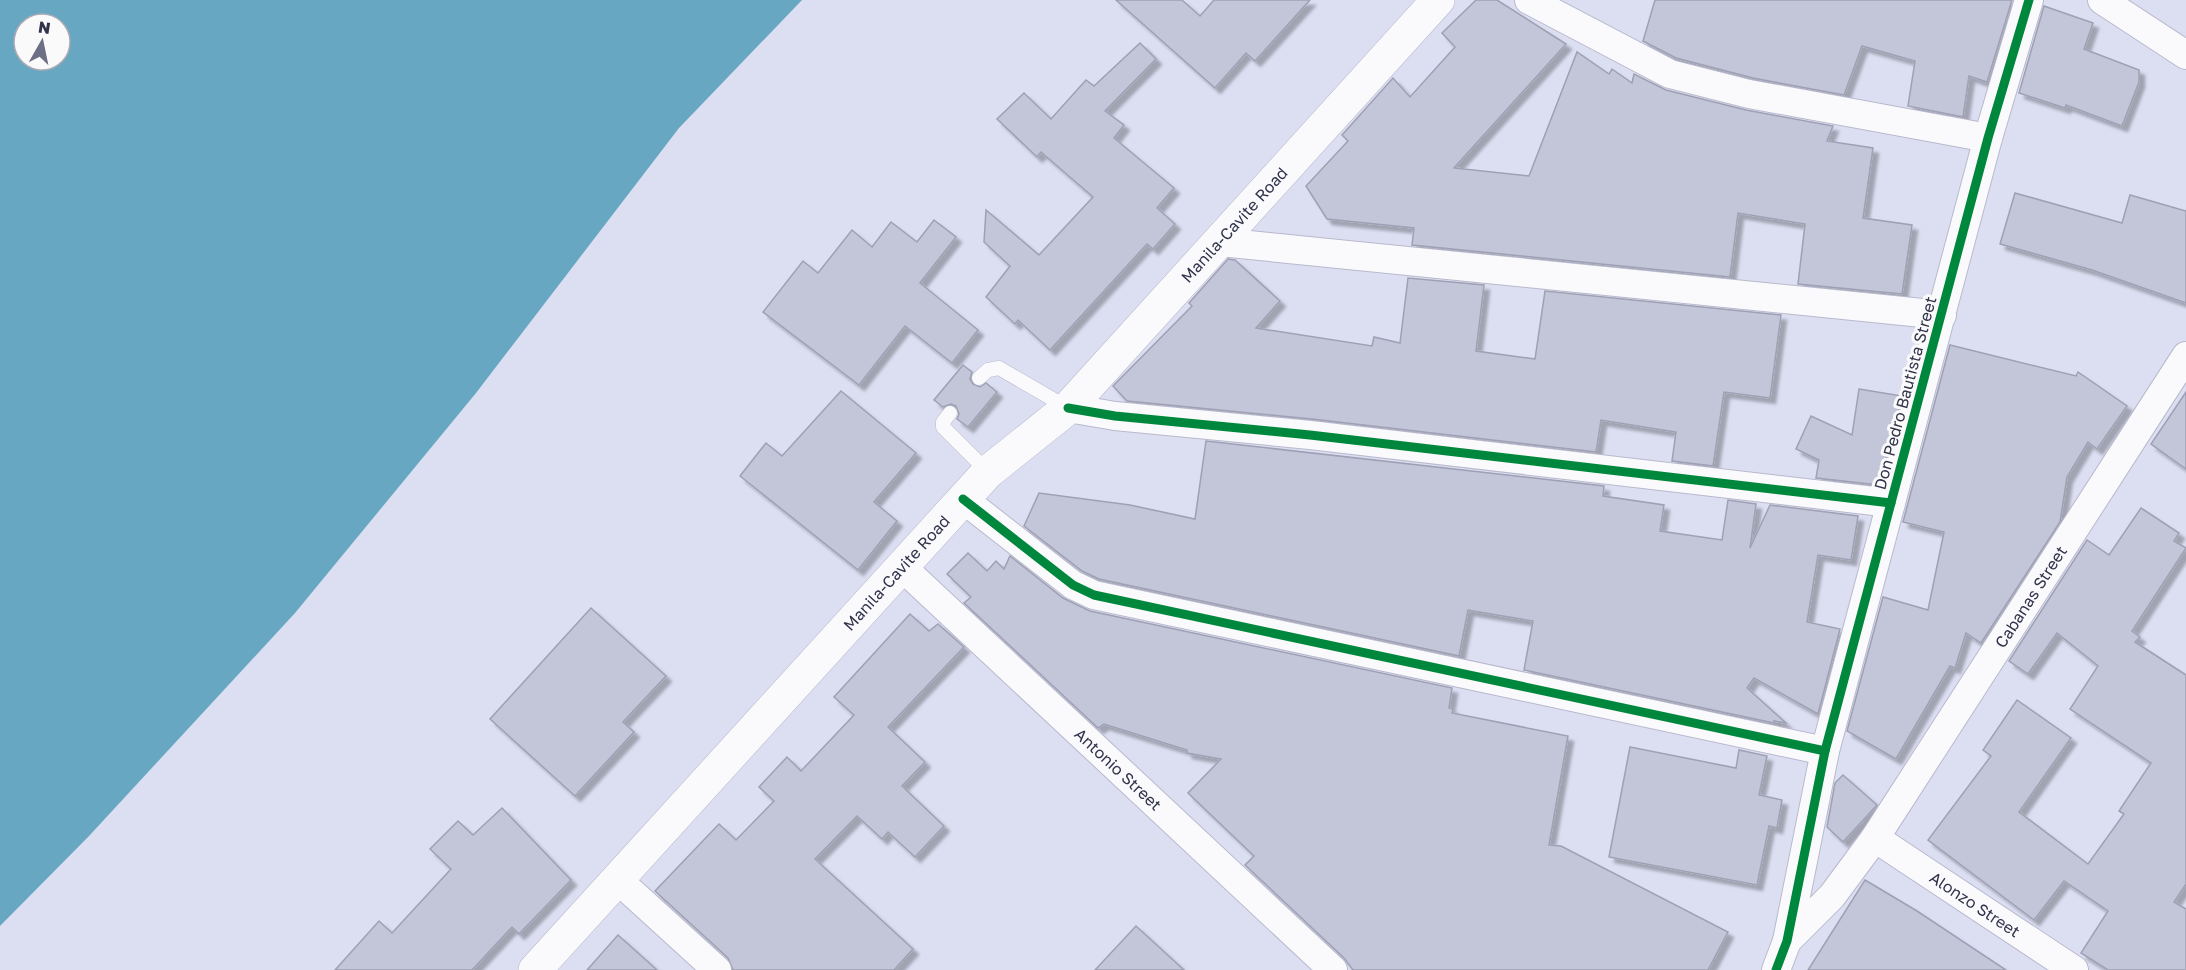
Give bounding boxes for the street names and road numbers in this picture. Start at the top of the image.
street label: Manila-Cavite Road [1177,163,1292,287]
street label: Don Pedro Bautista Street [1870,294,1940,492]
street label: Manila-Cavite Road [839,511,954,635]
street label: Cabanas Street [1990,542,2071,652]
street label: Antonio Street [1071,724,1166,815]
street label: Alonzo Street [1926,867,2024,941]

